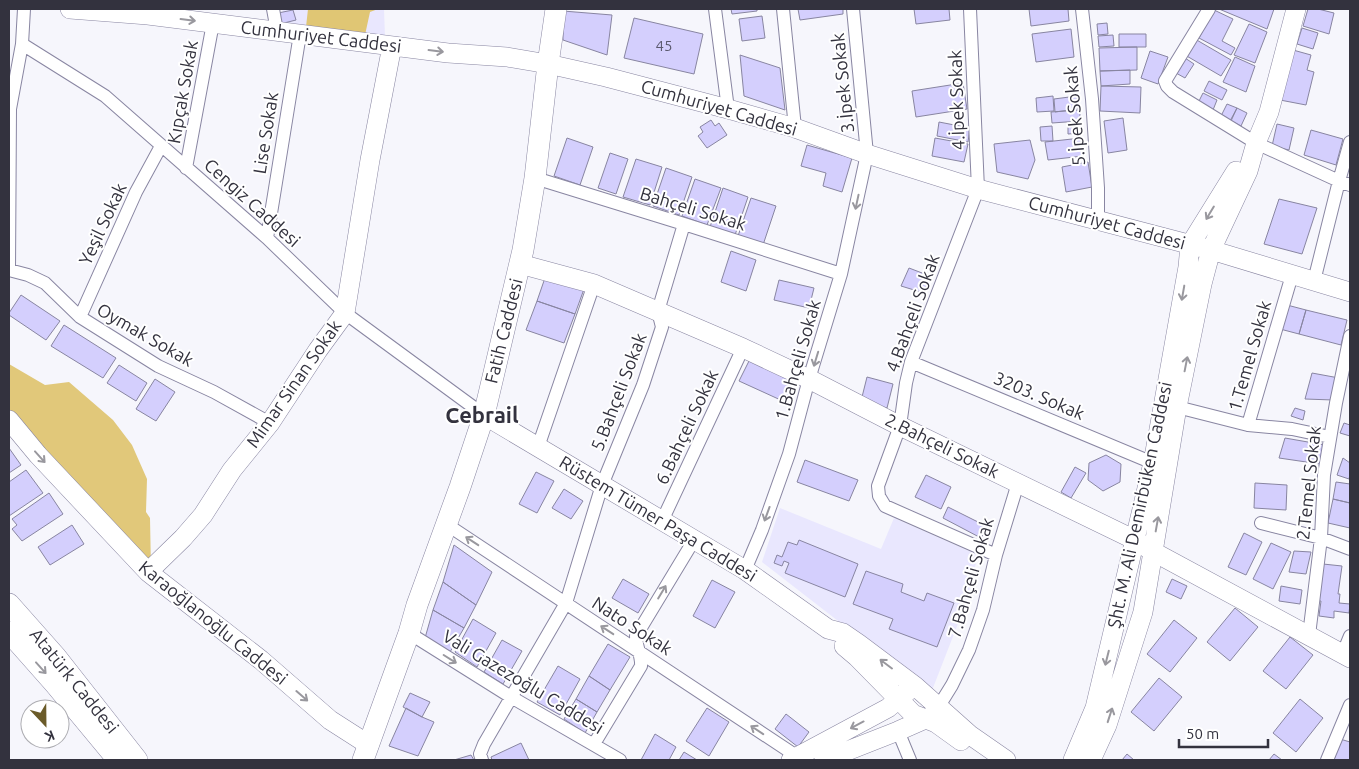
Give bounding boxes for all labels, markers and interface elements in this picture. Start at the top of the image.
one-way arrow [180,15,196,25]
street label: Cumhuriyet Caddesi [240,16,403,56]
street label: 3.İpek Sokak [827,32,857,134]
house number: 45 [656,37,672,54]
street label: Kıpçak Sokak [163,39,201,145]
one-way arrow [428,46,444,56]
street label: 4.İpek Sokak [944,50,968,150]
street label: 5.İpek Sokak [1060,65,1088,167]
street label: Cumhuriyet Caddesi [639,75,800,139]
street label: Lise Sokak [249,90,281,175]
street label: Cengiz Caddesi [201,154,305,250]
street label: Yeşil Sokak [74,179,130,268]
street label: Bahçeli Sokak [638,182,749,234]
street label: Cumhuriyet Caddesi [1027,191,1188,253]
one-way arrow [852,193,861,209]
one-way arrow [1204,206,1214,220]
street label: 4.Bahçeli Sokak [881,251,943,375]
street label: Fatih Caddesi [480,276,526,385]
one-way arrow [1178,285,1188,301]
street label: 1.Bahçeli Sokak [770,297,824,422]
street label: Oymak Sokak [94,298,197,370]
street label: 1.Temel Sokak [1224,298,1274,413]
street label: Mimar Sinan Sokak [242,316,345,451]
street label: 5.Bahçeli Sokak [586,330,650,453]
one-way arrow [810,350,820,366]
one-way arrow [1182,357,1191,373]
street label: 6.Bahçeli Sokak [651,366,721,487]
street label: 3203. Sokak [991,367,1088,423]
street label: Şht. M. Ali Demirbüken Caddesi [1103,380,1175,630]
district label: Cebrail [445,402,519,427]
street label: 2.Bahçeli Sokak [882,409,1003,481]
street label: 2.Temel Sokak [1292,425,1324,541]
one-way arrow [35,451,46,464]
street label: Rüstem Tümer Paşa Caddesi [556,451,761,585]
one-way arrow [762,505,772,521]
street label: 7.Bahçeli Sokak [943,515,997,640]
one-way arrow [1152,516,1162,532]
one-way arrow [465,536,479,546]
street label: Karaoğlanoğlu Caddesi [135,556,292,688]
one-way arrow [658,585,668,599]
street label: Nato Sokak [589,592,676,658]
street label: Atatürk Caddesi [26,624,123,737]
street label: Vali Gazezoğlu Caddesi [439,625,608,737]
one-way arrow [601,625,615,635]
one-way arrow [1102,649,1111,665]
one-way arrow [443,654,457,664]
one-way arrow [880,659,893,670]
one-way arrow [35,662,47,675]
one-way arrow [295,690,308,701]
north arrow [20,699,70,749]
one-way arrow [1106,708,1115,724]
scale bar [1179,716,1268,748]
one-way arrow [850,720,865,730]
one-way arrow [751,725,765,735]
text: 50 m [1186,725,1219,742]
text: K [42,727,57,745]

